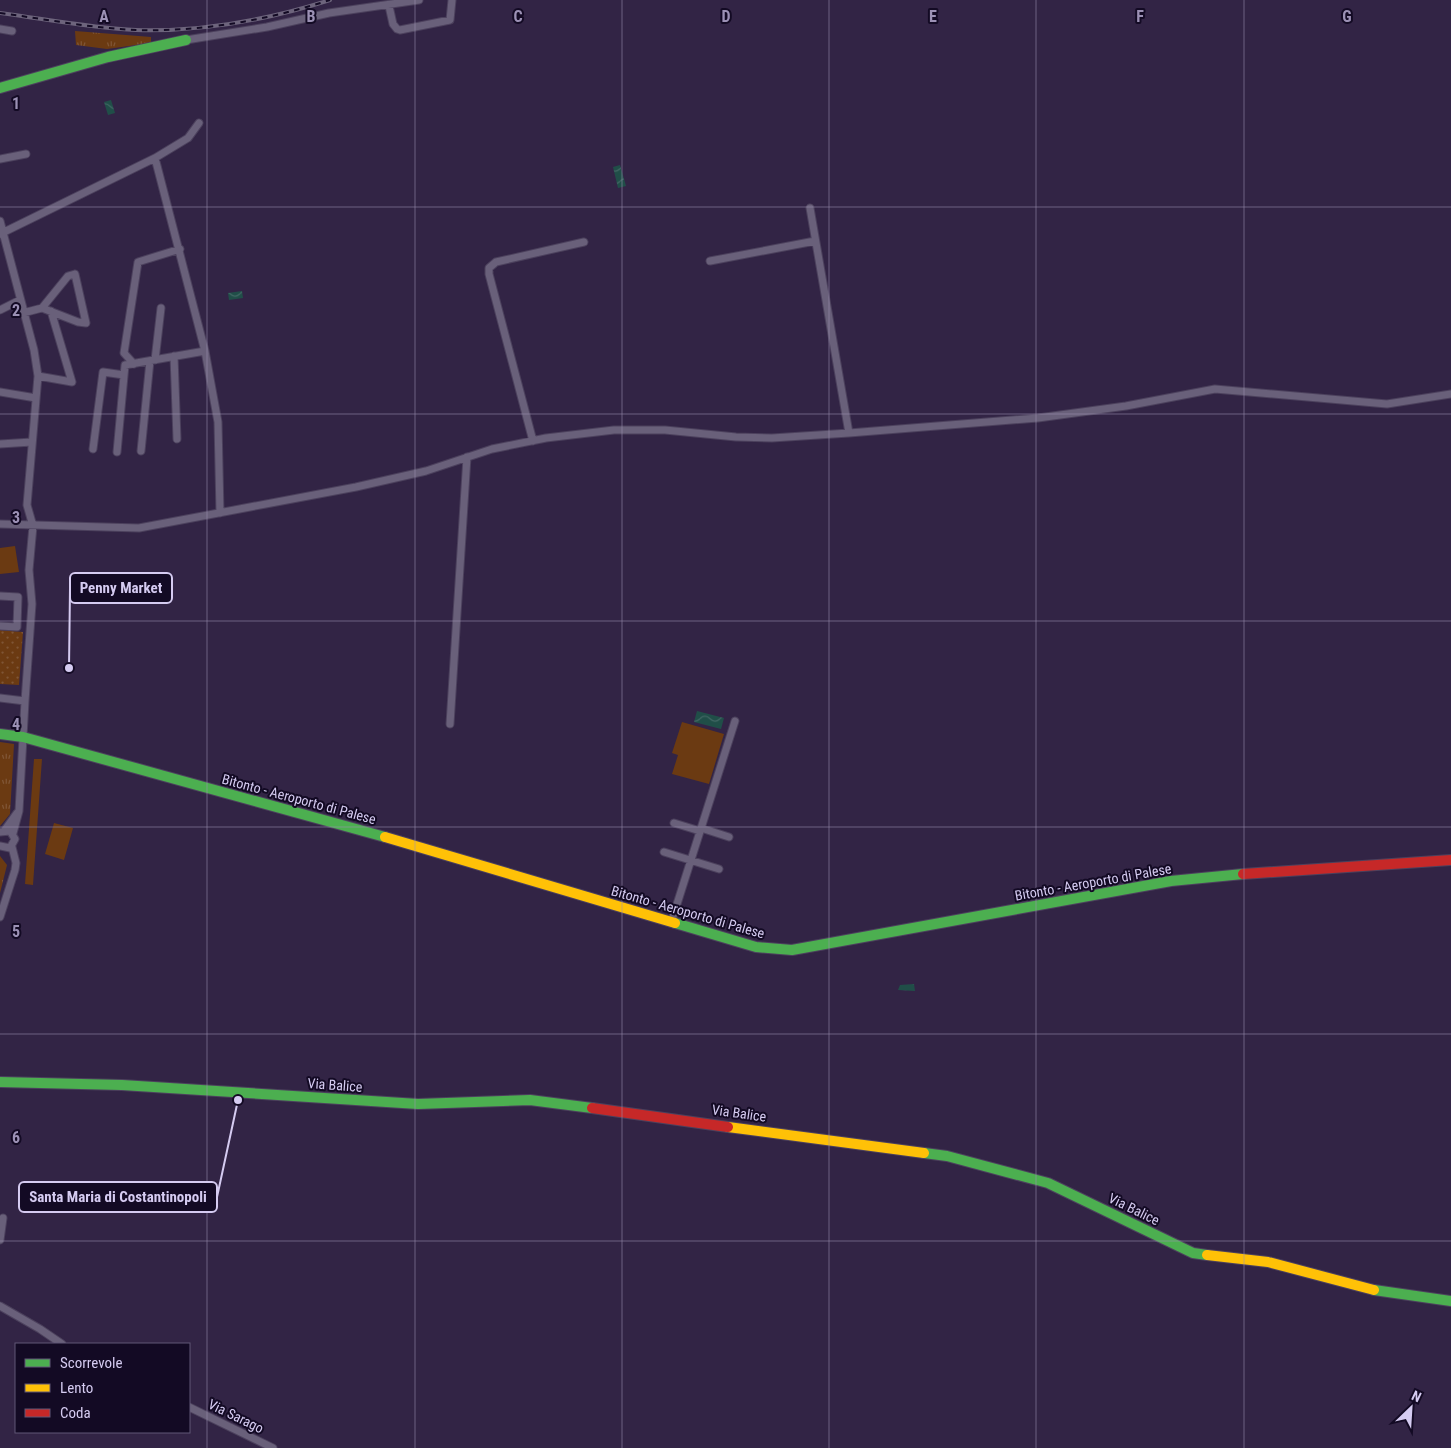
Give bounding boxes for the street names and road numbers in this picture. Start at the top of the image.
street label: Bitonto - Aeroporto di Palese [220,771,378,827]
street label: Bitonto - Aeroporto di Palese [1013,860,1173,904]
street label: Bitonto - Aeroporto di Palese [610,882,767,942]
street label: Via Balice [307,1075,363,1095]
street label: Via Balice [711,1101,768,1125]
street label: Via Balice [1106,1190,1163,1228]
street label: Via Sarago [206,1396,266,1436]

